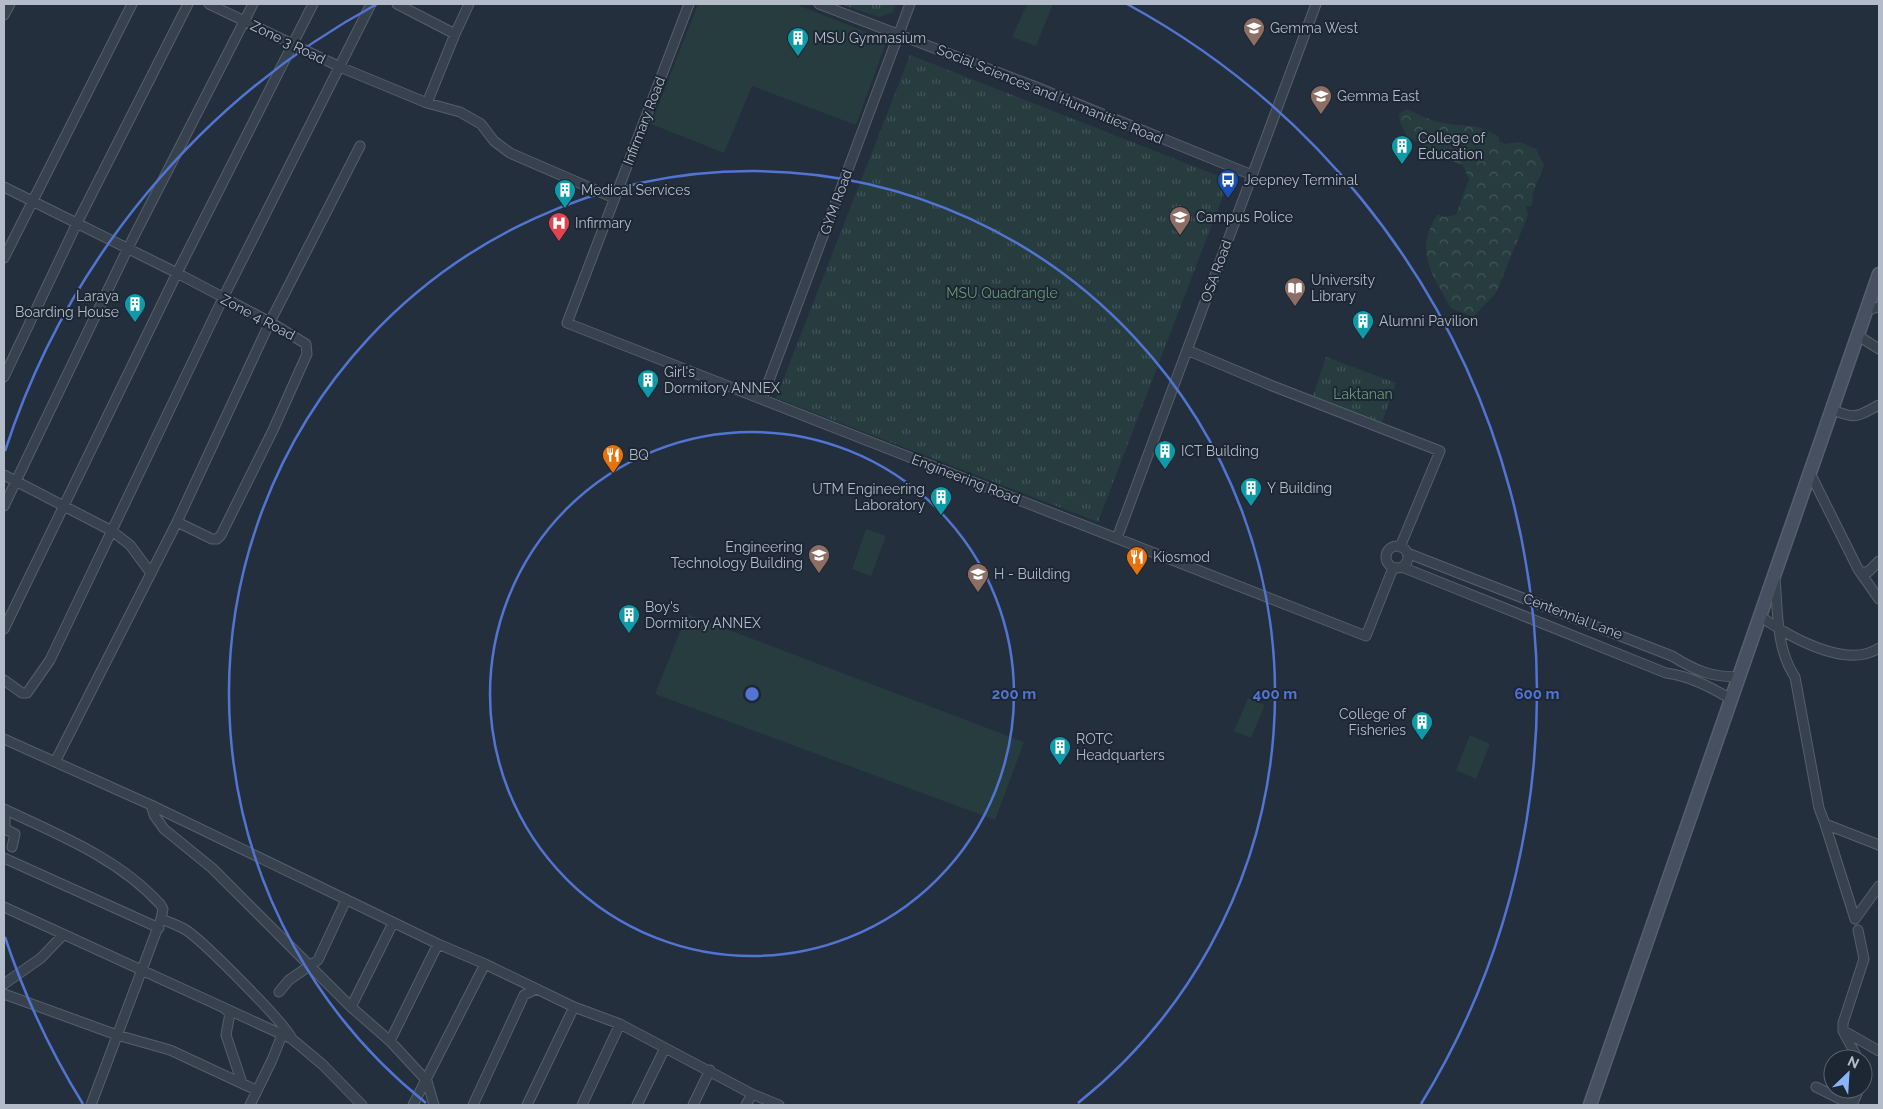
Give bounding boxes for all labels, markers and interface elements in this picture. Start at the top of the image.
school or university icon: Gemma West [1242,16,1266,47]
street label: Zone 3 Road [248,17,328,67]
place label: Gemma West [1270,20,1358,36]
building icon: MSU Gymnasium [786,26,810,57]
place label: MSU Gymnasium [814,30,926,46]
street label: Social Sciences and Humanities Road [935,41,1165,147]
street label: Infirmary Road [620,75,668,167]
school or university icon: Gemma East [1309,84,1333,115]
place label: Gemma East [1337,88,1420,104]
place label: College of Education [1418,130,1486,162]
building icon: College of Education [1390,134,1414,165]
street label: GYM Road [817,167,855,237]
bus stop icon: Jeepney Terminal [1216,168,1240,199]
place label: Jeepney Terminal [1244,172,1358,188]
building icon: Medical Services [553,178,577,209]
place label: Medical Services [581,182,690,198]
school or university icon: Campus Police [1168,205,1192,236]
place label: Campus Police [1196,209,1293,225]
hospital icon: Infirmary [547,211,571,242]
place label: Infirmary [575,215,632,231]
street label: OSA Road [1197,238,1235,304]
place label: University Library [1311,272,1376,304]
library icon: University Library [1283,276,1307,307]
park label: MSU Quadrangle [946,285,1058,301]
place label: Laraya Boarding House [15,288,119,320]
street label: Zone 4 Road [218,291,298,343]
building icon: Laraya Boarding House [123,292,147,323]
building icon: Alumni Pavilion [1351,309,1375,340]
place label: Alumni Pavilion [1379,313,1478,329]
place label: Girl's Dormitory ANNEX [664,364,780,396]
building icon: Girl's Dormitory ANNEX [636,368,660,399]
park label: Laktanan [1333,386,1393,402]
building icon: ICT Building [1153,439,1177,470]
restaurant icon: BQ [601,443,625,474]
place label: ICT Building [1181,443,1259,459]
place label: BQ [629,447,649,463]
street label: Engineering Road [910,451,1022,507]
building icon: Y Building [1239,476,1263,507]
place label: Y Building [1267,480,1332,496]
place label: UTM Engineering Laboratory [812,481,925,513]
building icon: UTM Engineering Laboratory [929,485,953,516]
place label: Engineering Technology Building [671,539,803,571]
school or university icon: Engineering Technology Building [807,543,831,574]
restaurant icon: Kiosmod [1125,545,1149,576]
place label: Kiosmod [1153,549,1210,565]
school or university icon: H - Building [966,562,990,593]
place label: H - Building [994,566,1070,582]
street label: Centennial Lane [1521,590,1625,642]
place label: Boy's Dormitory ANNEX [645,599,761,631]
building icon: Boy's Dormitory ANNEX [617,603,641,634]
centre of rings [743,685,761,703]
text: 200 m [992,685,1036,703]
text: 400 m [1253,685,1297,703]
text: 600 m [1514,685,1560,703]
place label: College of Fisheries [1339,706,1407,738]
building icon: College of Fisheries [1410,710,1434,741]
place label: ROTC Headquarters [1076,731,1165,763]
building icon: ROTC Headquarters [1048,735,1072,766]
north arrow [1823,1049,1873,1099]
text: N [1845,1053,1862,1072]

